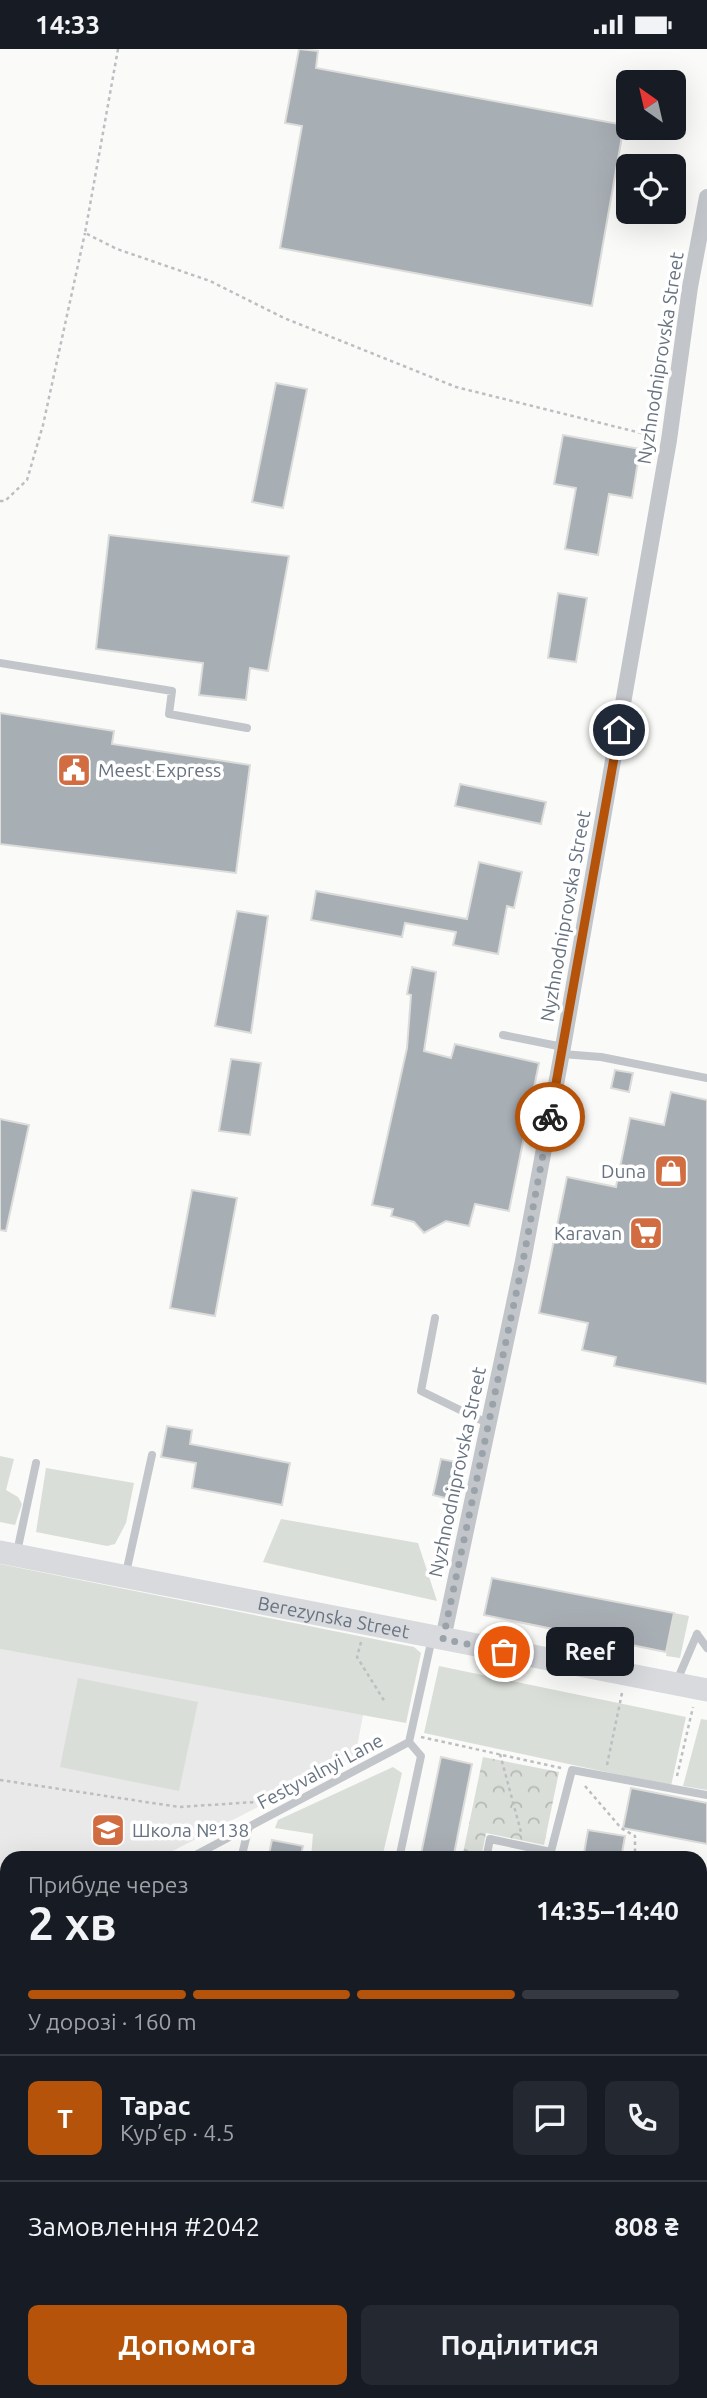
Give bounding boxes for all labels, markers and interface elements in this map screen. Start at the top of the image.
text: 14:33 [35,10,100,39]
north arrow [616,70,686,140]
map controls [616,70,686,224]
button: locate [616,154,686,224]
street label: Nyzhnodniprovska Street [632,250,688,466]
pin [589,700,649,760]
icon: home [600,711,638,749]
public building icon: Meest Express [55,751,93,789]
place label: Meest Express [98,759,221,781]
street label: Nyzhnodniprovska Street [536,808,595,1024]
courier [515,1082,585,1152]
icon: bike [531,1098,569,1136]
shop icon: Duna [652,1152,690,1190]
place label: Duna [601,1160,646,1182]
supermarket icon: Karavan [627,1214,665,1252]
place label: Karavan [554,1222,622,1244]
street label: Nyzhnodniprovska Street [424,1364,490,1579]
street label: Berezynska Street [256,1592,412,1643]
pin [474,1622,534,1682]
callout: Reef [546,1627,634,1677]
icon: bag [485,1633,523,1671]
text: Reef [565,1639,615,1664]
street label: Festyvalnyi Lane [253,1729,387,1813]
school or university icon: Школа №138 [89,1811,127,1849]
place label: Школа №138 [132,1819,249,1841]
text: Прибуде через [28,1872,189,1897]
text: 14:35–14:40 [536,1896,679,1925]
text: 2 хв [28,1897,117,1949]
text: У дорозі · 160 m [28,2009,197,2034]
button: chat [513,2081,587,2155]
button: phone [605,2081,679,2155]
text: Тарас [120,2091,190,2120]
text: Т [57,2104,73,2133]
text: Кур’єр · 4.5 [120,2120,235,2145]
text: Замовлення #2042 [28,2212,260,2241]
text: 808 ₴ [614,2212,679,2241]
button: Допомога [28,2305,347,2385]
button: Поділитися [361,2305,679,2385]

